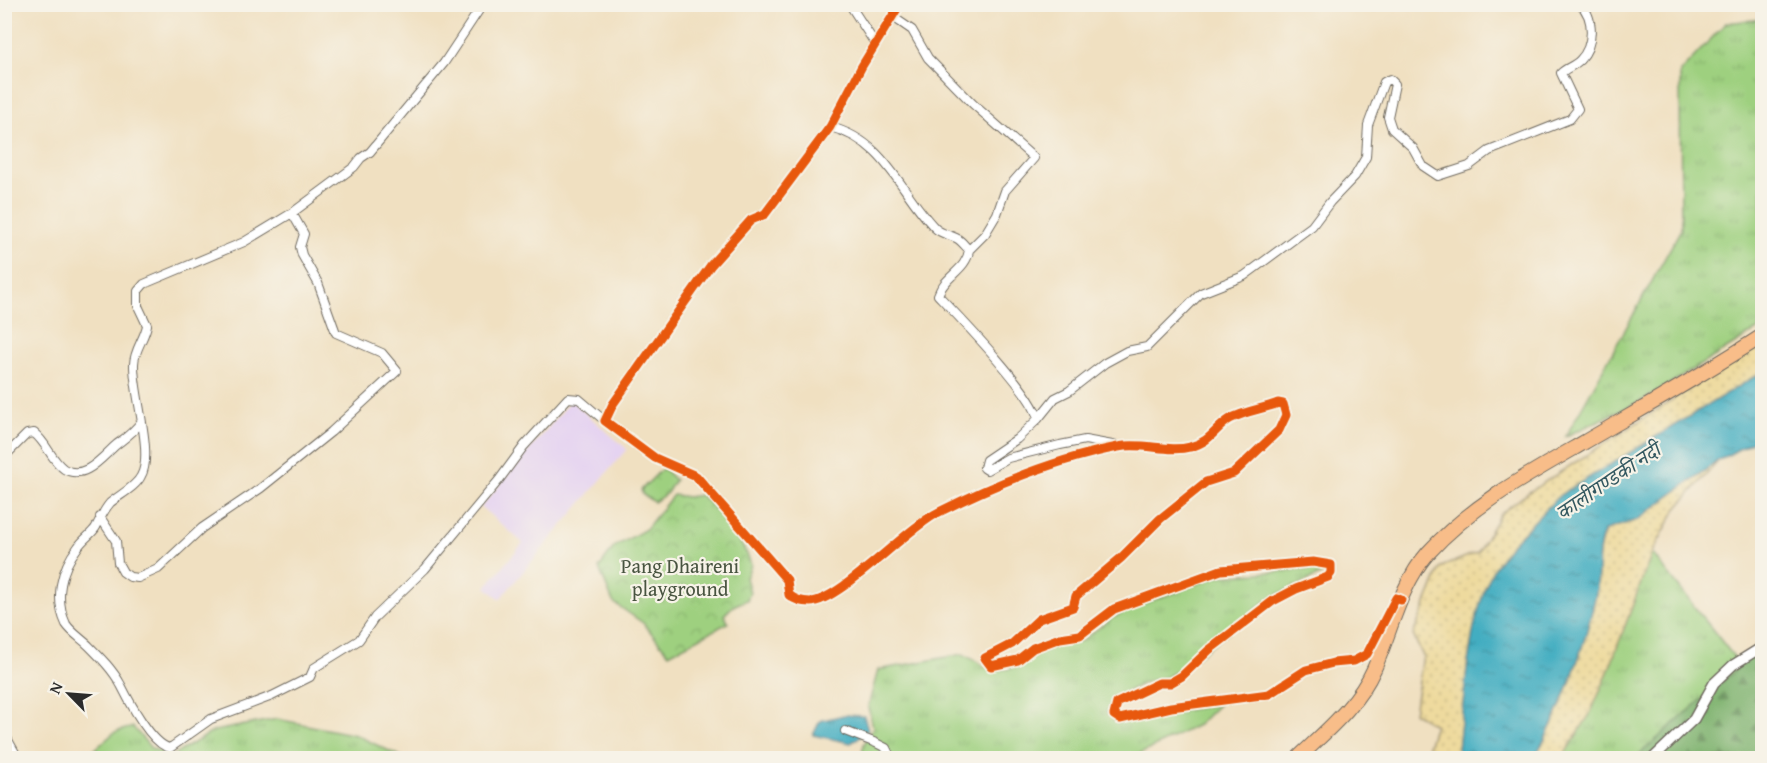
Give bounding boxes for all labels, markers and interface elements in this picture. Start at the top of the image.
water label: कालीगण्डकी नदी [1549,432,1670,528]
park label: Pang Dhaireni playground [621,551,740,603]
north arrow [39,664,99,724]
text: N [42,677,69,698]

